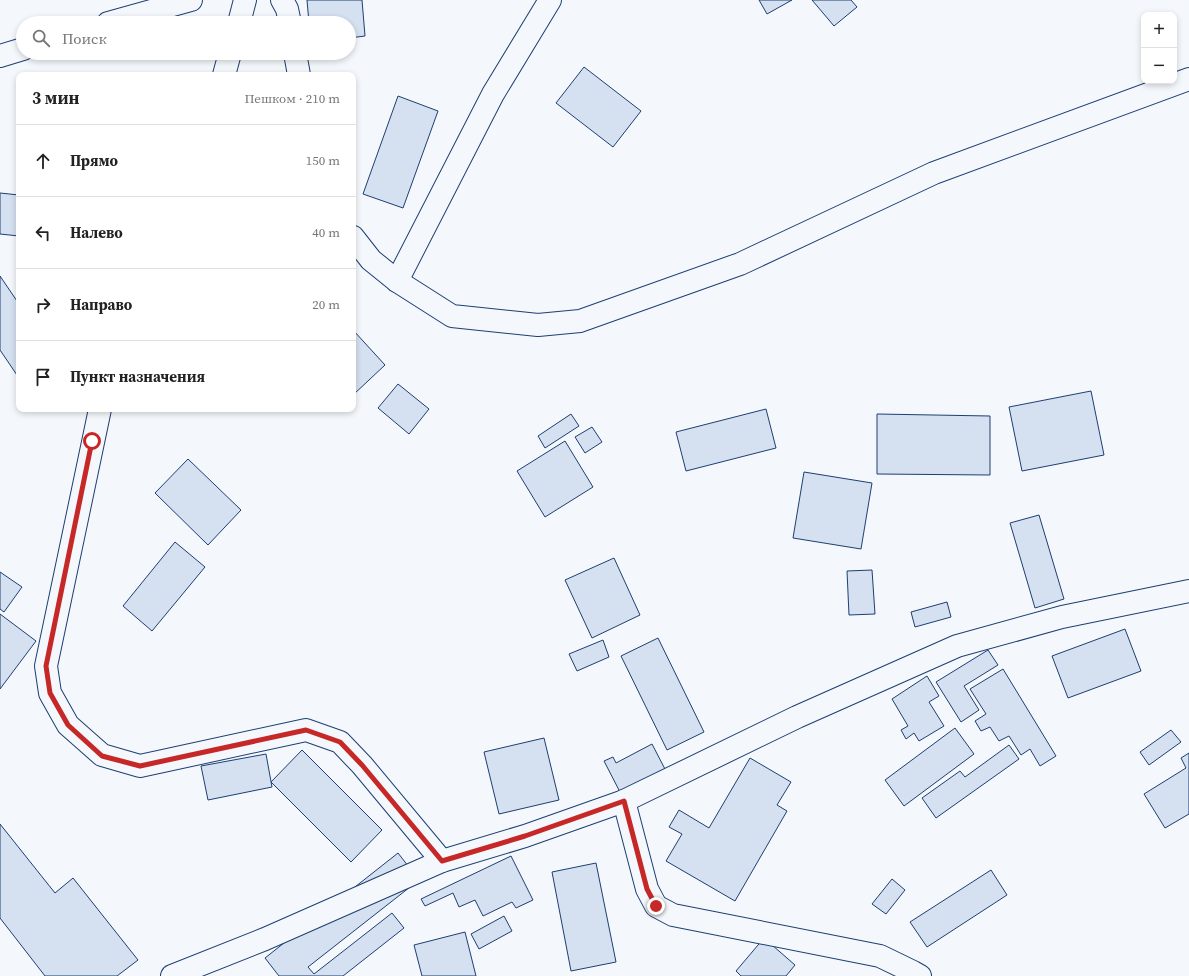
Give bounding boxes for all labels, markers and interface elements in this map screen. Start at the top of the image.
map controls [1141,12,1177,84]
button: + [1141,12,1177,48]
search box [16,16,356,60]
icon: search [30,27,52,49]
text: Поиск [62,28,107,49]
button: − [1141,48,1177,84]
text: 3 мин [32,86,80,110]
text: Пешком · 210 m [245,90,340,107]
icon: ahead [32,150,54,172]
text: Прямо [70,150,118,171]
text: 150 m [306,152,340,169]
icon: left [32,222,54,244]
text: Налево [70,222,123,243]
text: 40 m [312,224,340,241]
icon: right [32,294,54,316]
text: Направо [70,294,132,315]
text: 20 m [312,296,340,313]
icon: arrive [32,366,54,388]
text: Пункт назначения [70,366,205,387]
route start [83,432,101,450]
route end [647,897,665,915]

